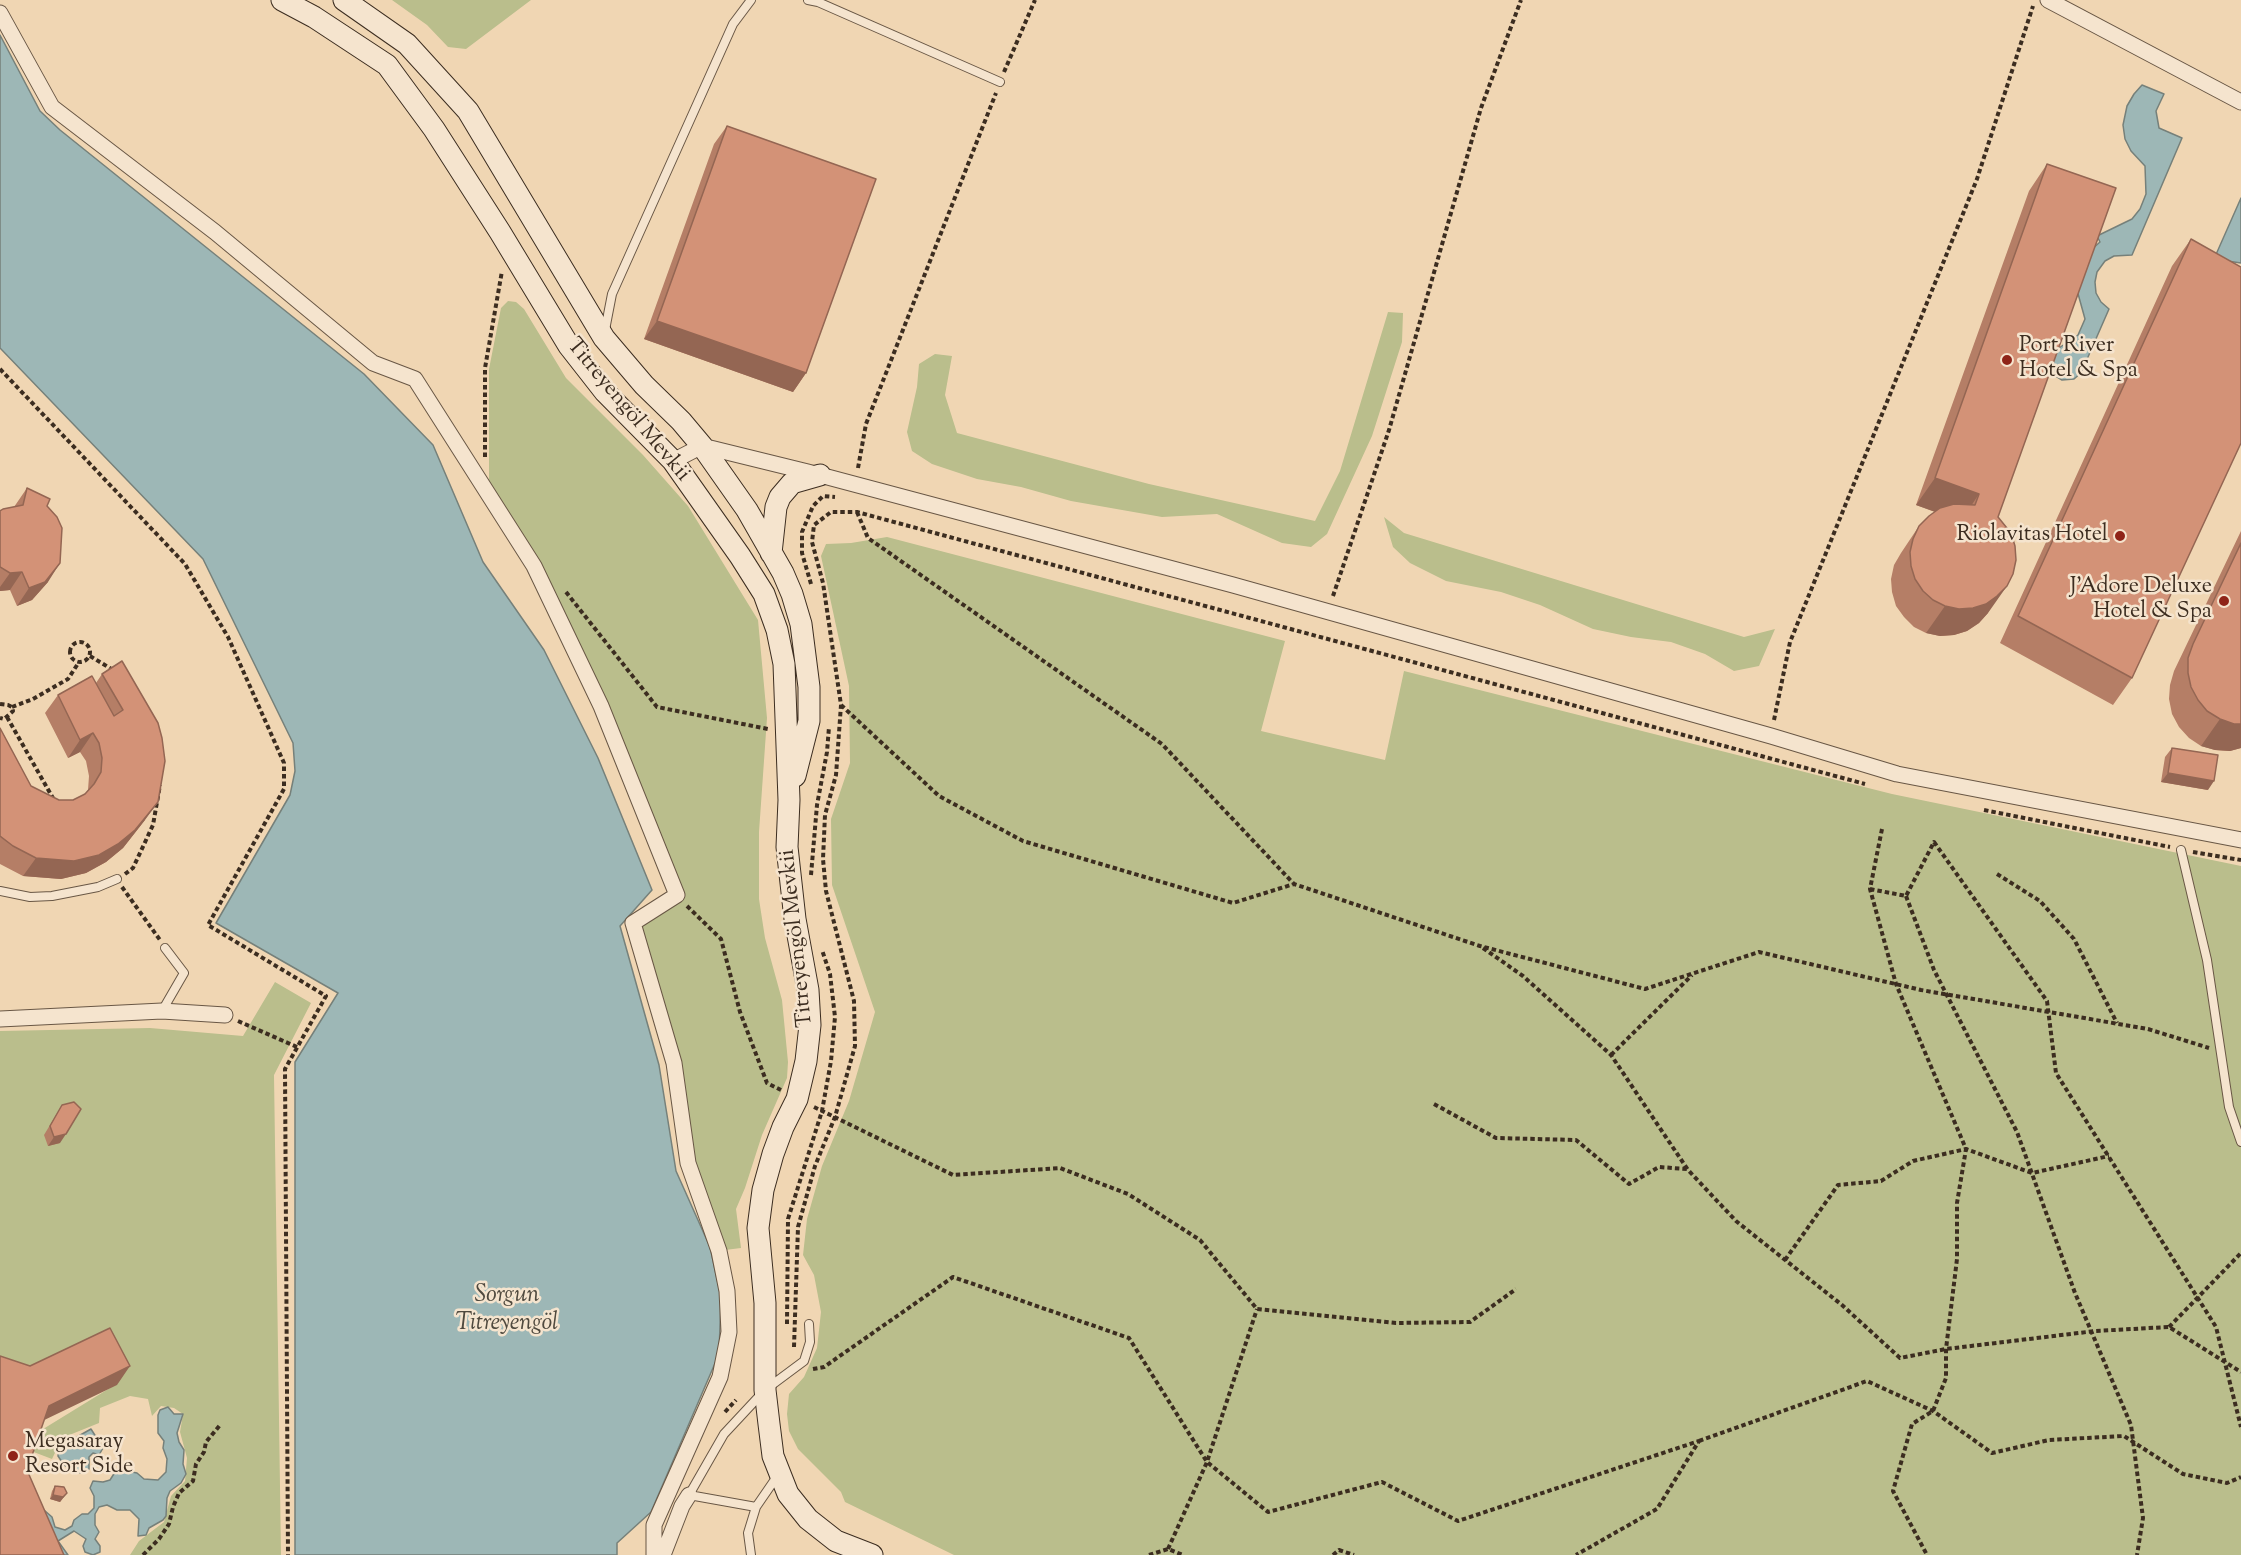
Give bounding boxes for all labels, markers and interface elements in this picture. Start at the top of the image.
street label: Titreyengöl Mevkii [559,334,695,488]
place label: Port River Hotel & Spa [2019,334,2138,386]
marker: Port River Hotel & Spa [2000,353,2014,367]
place label: Riolavitas Hotel [1956,523,2108,549]
marker: Riolavitas Hotel [2113,529,2127,543]
place label: J'Adore Deluxe Hotel & Spa [2070,575,2212,626]
marker: J'Adore Deluxe Hotel & Spa [2217,594,2231,608]
street label: Titreyengöl Mevkii [776,848,820,1028]
water label: Sorgun Titreyengöl [456,1283,558,1339]
place label: Megasaray Resort Side [25,1430,133,1482]
marker: Megasaray Resort Side [6,1449,20,1463]

